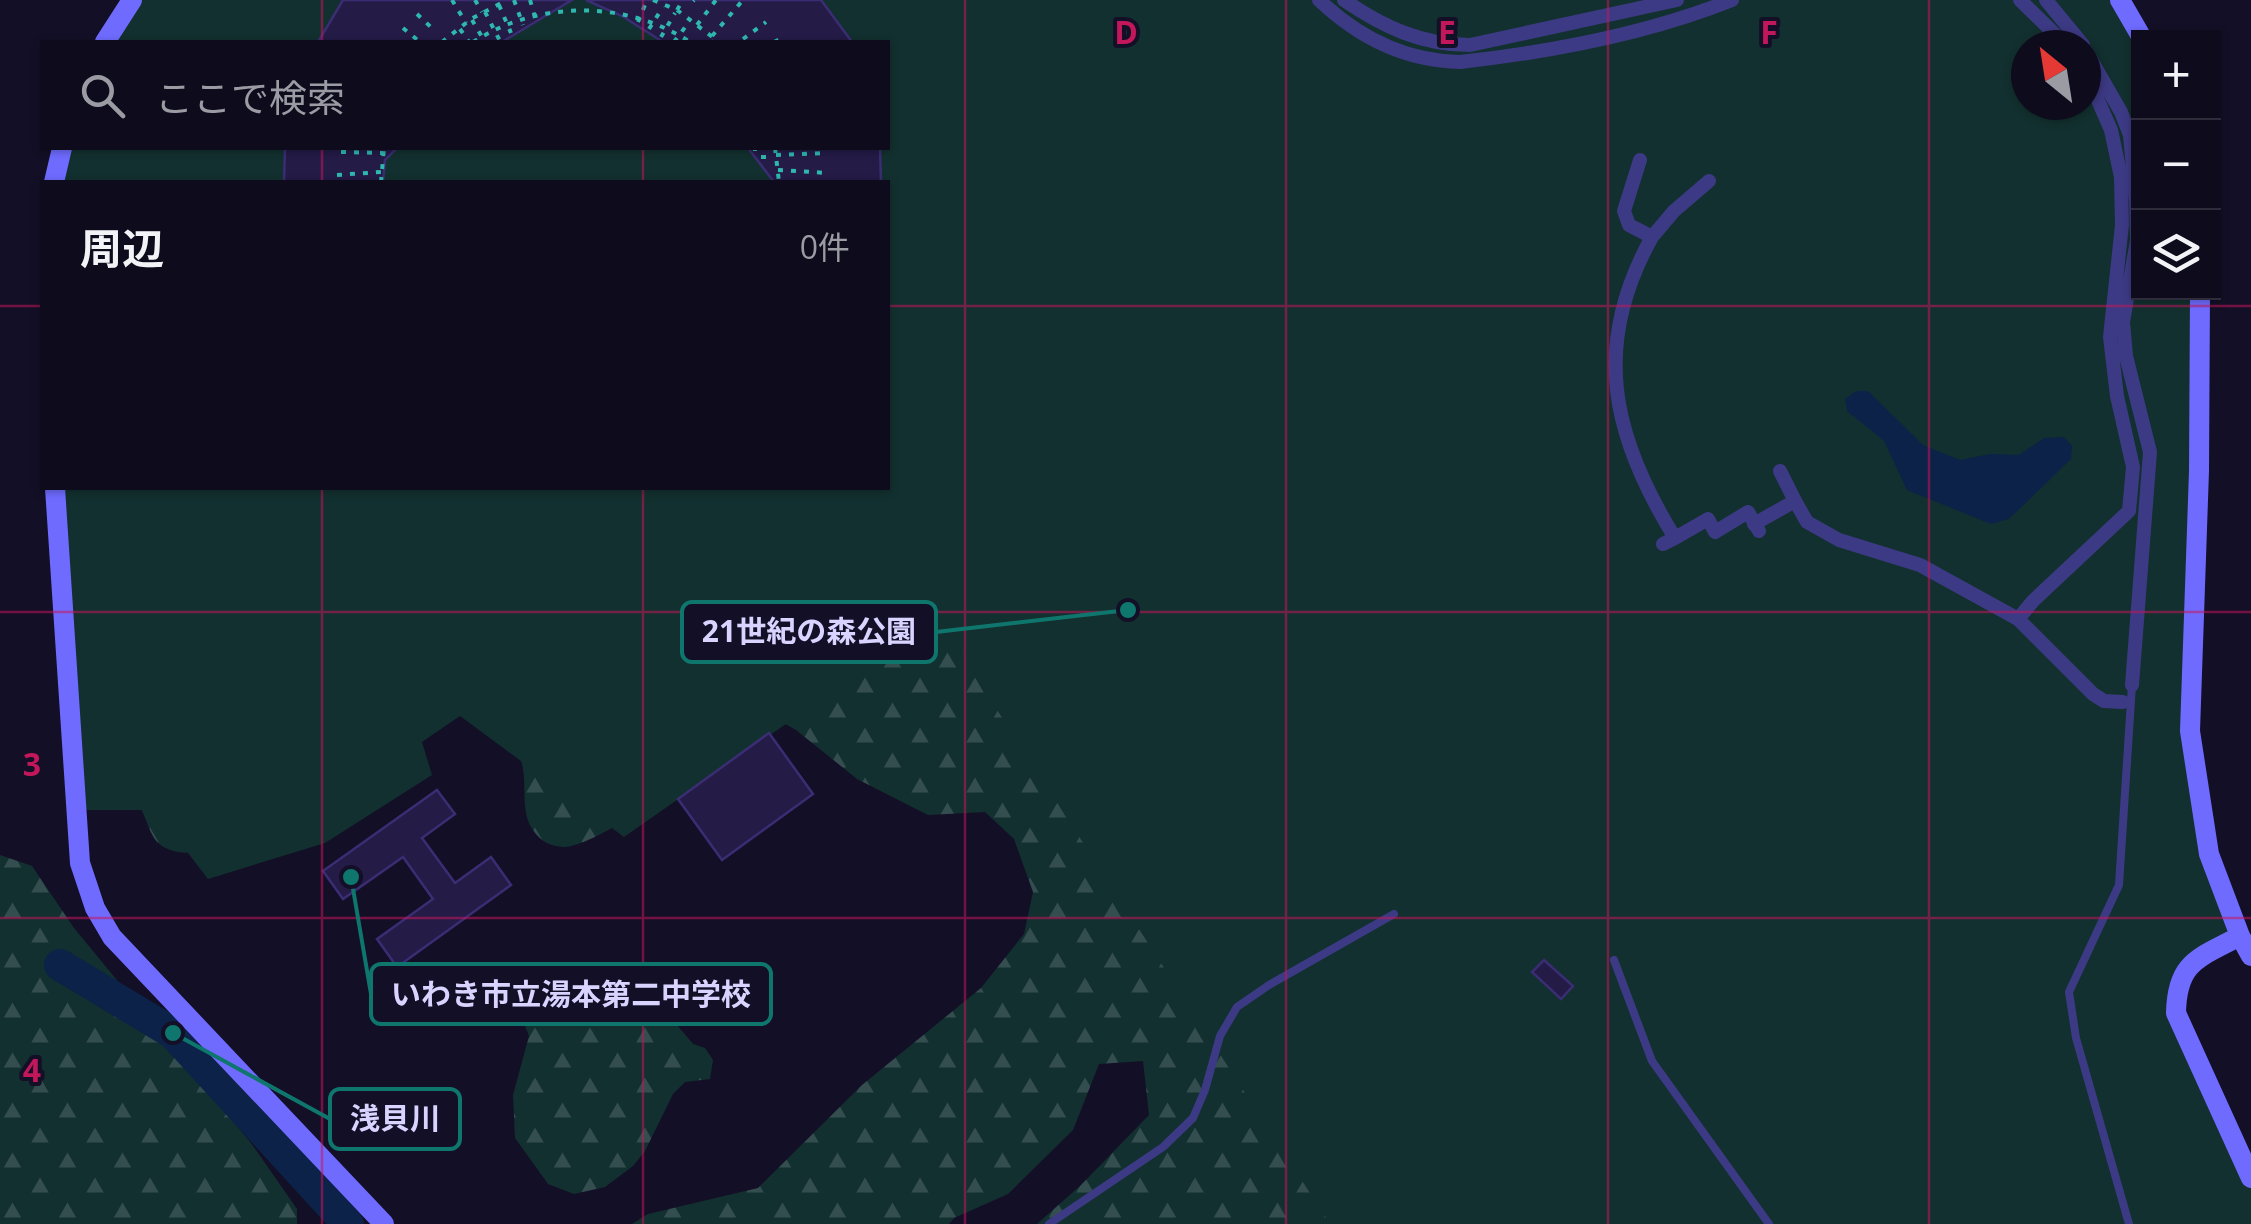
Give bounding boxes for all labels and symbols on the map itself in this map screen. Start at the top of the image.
text: D [1114,10,1138,53]
text: E [1438,10,1456,53]
text: F [1760,10,1778,53]
north arrow [2011,30,2101,120]
callout: 21世紀の森公園 [682,602,936,662]
text: 21世紀の森公園 [702,610,916,651]
text: 3 [23,742,41,785]
callout: いわき市立湯本第二中学校 [371,964,771,1024]
text: いわき市立湯本第二中学校 [391,973,751,1014]
text: 4 [23,1048,41,1091]
callout: 浅貝川 [330,1089,460,1149]
text: 浅貝川 [350,1097,440,1138]

